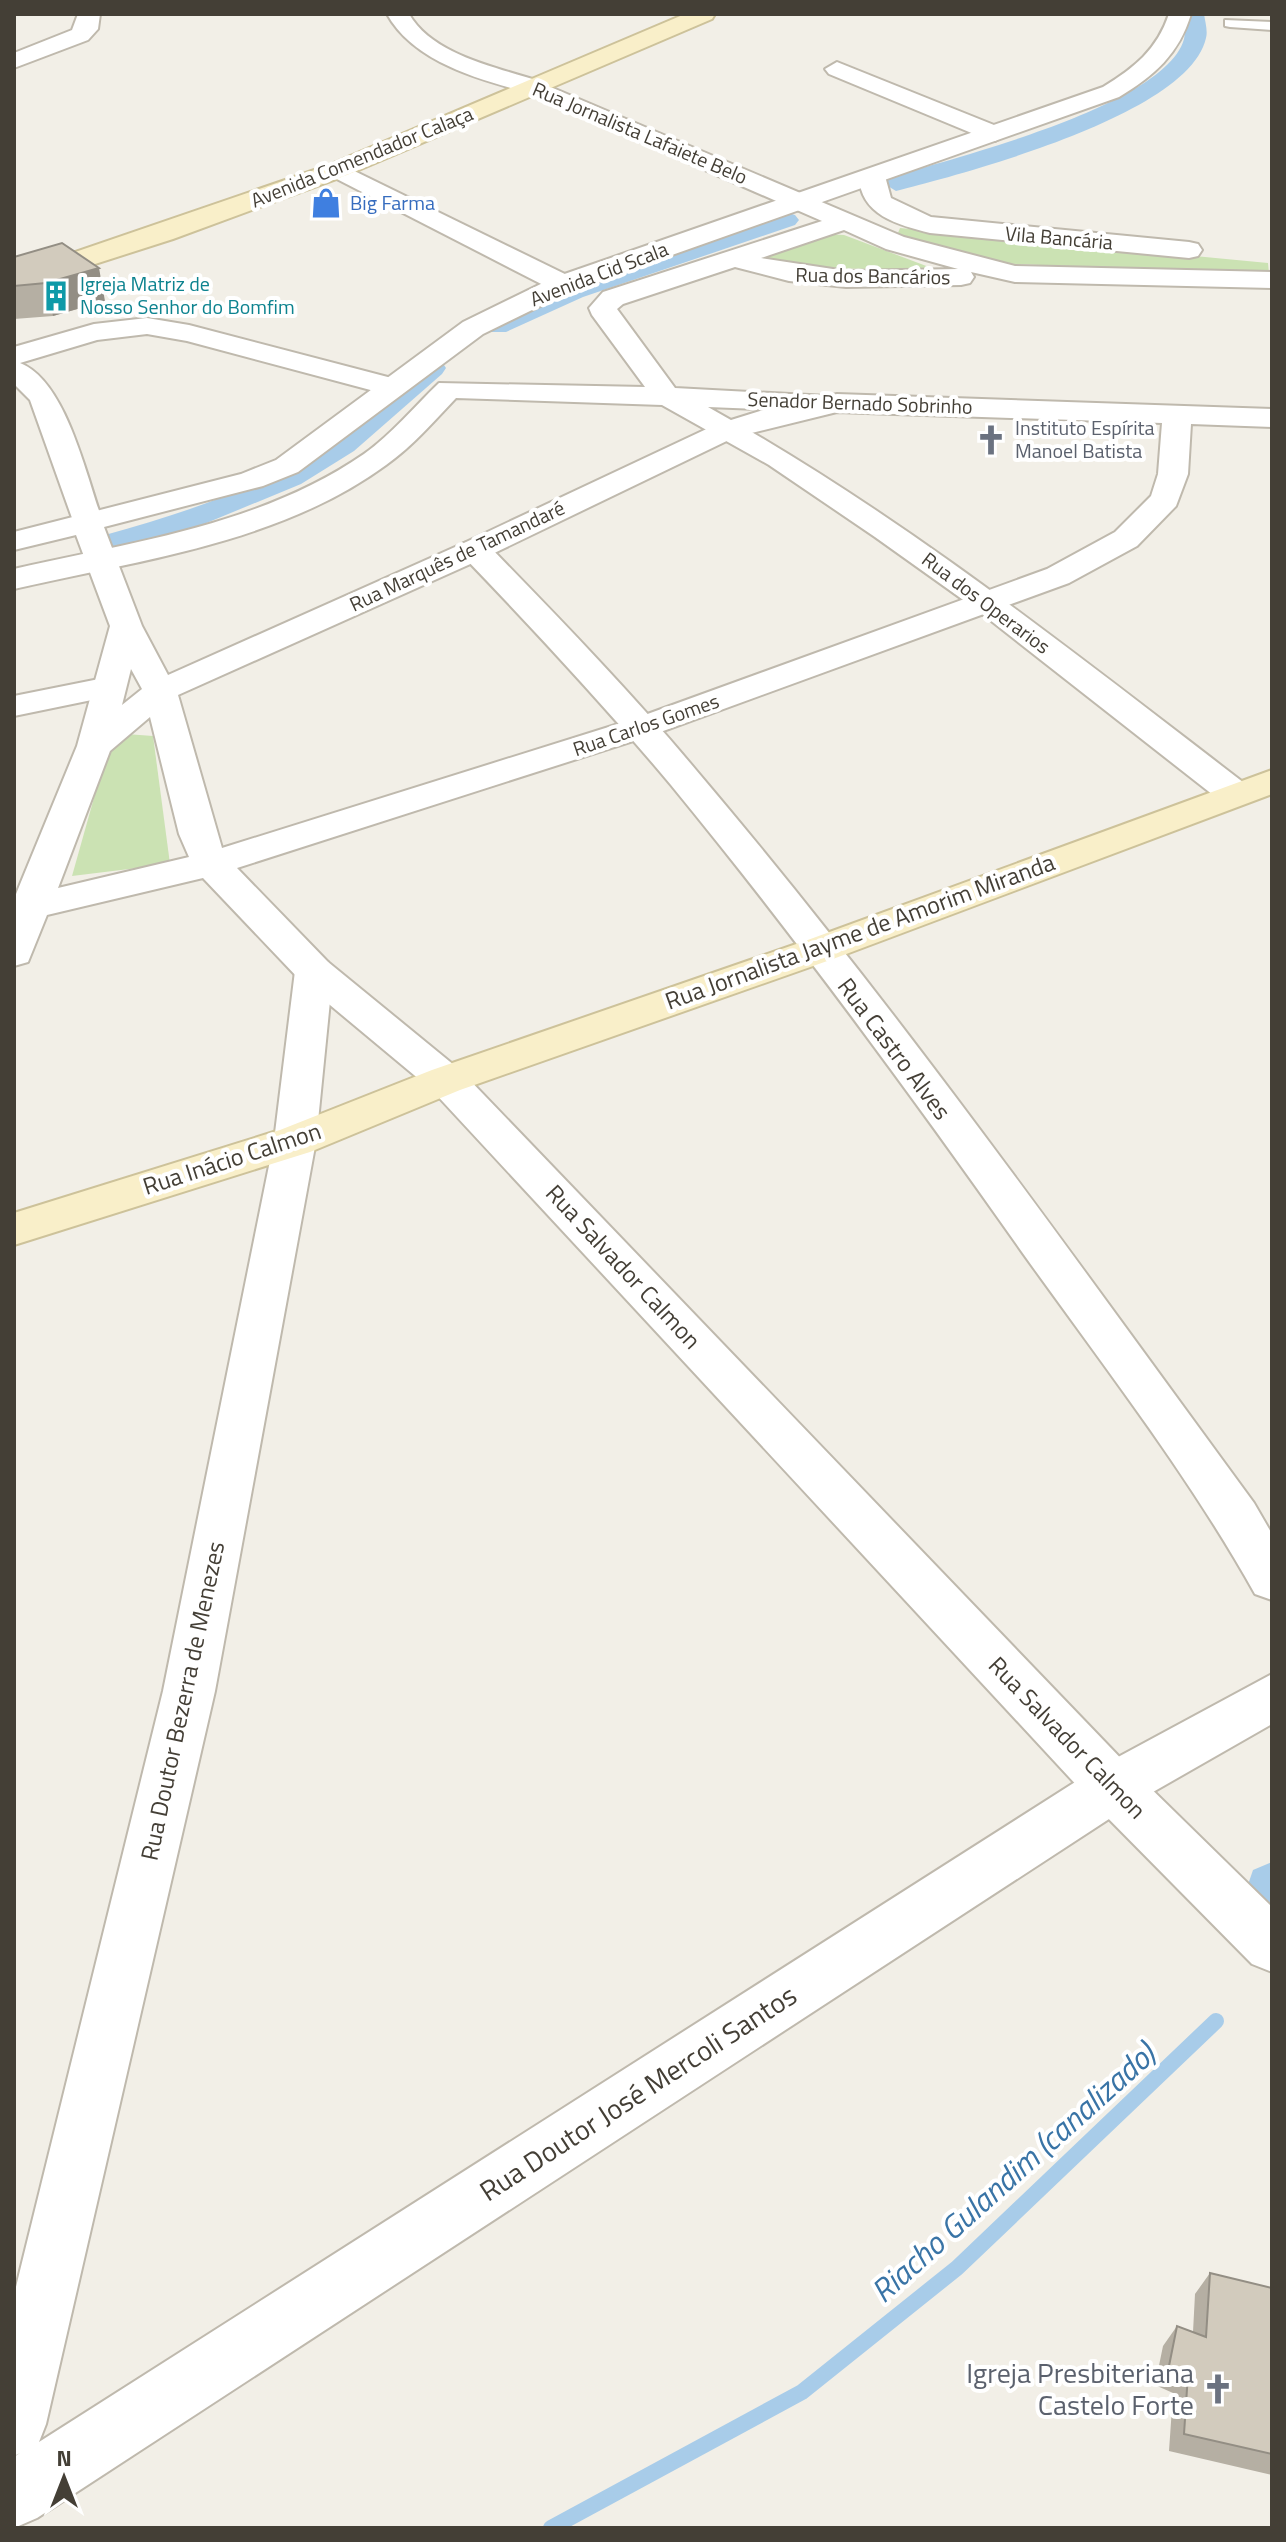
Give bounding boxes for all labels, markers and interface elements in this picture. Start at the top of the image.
street label: Rua Jornalista Lafaiete Belo [528,73,752,192]
street label: Avenida Comendador Calaça [246,98,478,215]
shop icon: Big Farma [309,186,343,220]
place label: Big Farma [350,187,435,218]
street label: Vila Bancária [1004,217,1114,258]
street label: Avenida Cid Scala [525,233,672,314]
street label: Rua dos Bancários [795,259,951,292]
place label: Igreja Matriz de Nosso Senhor do Bomfim [80,268,295,322]
building icon: Igreja Matriz de Nosso Senhor do Bomfim [39,279,73,313]
street label: Senador Bernado Sobrinho [747,383,973,422]
place label: Instituto Espírita Manoel Batista [1015,412,1155,466]
church icon: Instituto Espírita Manoel Batista [974,423,1008,457]
street label: Rua Marquês de Tamandaré [344,492,570,619]
street label: Rua dos Operarios [915,544,1057,661]
street label: Rua Carlos Gomes [568,685,723,764]
street label: Rua Jornalista Jayme de Amorim Miranda [660,844,1060,1019]
street label: Rua Castro Alves [829,970,960,1127]
street label: Rua Inácio Calmon [138,1112,325,1204]
street label: Rua Salvador Calmon [538,1176,710,1357]
street label: Rua Doutor Bezerra de Menezes [131,1538,233,1864]
street label: Rua Salvador Calmon [980,1648,1155,1827]
street label: Rua Doutor José Mercoli Santos [471,1974,805,2212]
water label: Riacho Gulandim (canalizado) [859,2029,1167,2313]
place label: Igreja Presbiteriana Castelo Forte [966,2351,1194,2426]
church icon: Igreja Presbiteriana Castelo Forte [1201,2372,1235,2406]
north arrow [24,2438,104,2518]
text: N [56,2441,72,2475]

